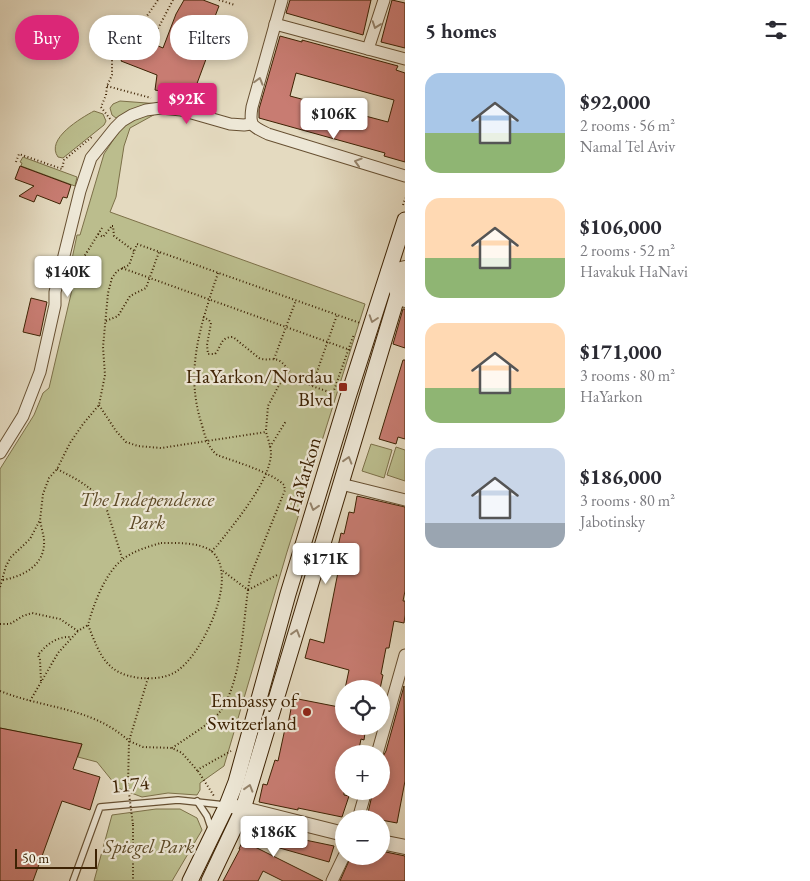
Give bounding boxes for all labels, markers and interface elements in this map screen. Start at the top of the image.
chip: Buy [15,15,79,60]
chip: Rent [89,15,160,60]
chip: Filters [170,15,248,60]
icon: filters [762,16,790,44]
text: 5 homes [425,17,497,44]
one-way arrow [372,20,382,28]
one-way arrow [254,77,264,85]
pin: $92K [157,82,217,125]
text: $92K [169,88,205,109]
text: $92,000 [580,88,650,115]
icon: home [465,93,525,153]
pin: $106K [299,98,369,140]
text: $106K [312,103,356,124]
text: 2 rooms · 56 m² [580,115,675,136]
text: Namal Tel Aviv [580,136,675,157]
one-way arrow [355,157,363,167]
text: $106,000 [580,213,662,240]
icon: home [465,218,525,278]
text: 2 rooms · 52 m² [580,240,675,261]
pin: $140K [33,256,103,298]
text: $140K [46,261,90,282]
text: Havakuk HaNavi [580,261,688,282]
one-way arrow [369,314,379,322]
text: $171,000 [580,338,662,365]
icon: home [465,343,525,403]
place label: HaYarkon/Nordau Blvd [186,363,334,412]
text: 3 rooms · 80 m² [580,365,675,386]
marker: HaYarkon/Nordau Blvd [337,381,349,393]
text: HaYarkon [580,386,643,407]
street label: HaYarkon [279,433,327,516]
one-way arrow [342,457,352,465]
text: $186,000 [580,463,662,490]
icon: home [465,468,525,528]
park label: The Independence Park [80,486,214,535]
text: 3 rooms · 80 m² [580,490,675,511]
one-way arrow [310,502,320,511]
text: Jabotinsky [580,511,645,532]
pin: $171K [291,542,361,585]
text: $171K [304,548,348,569]
one-way arrow [290,629,300,637]
map controls [335,680,390,865]
button: locate [335,680,390,735]
place label: Embassy of Switzerland [207,687,300,736]
marker: Embassy of Switzerland [301,706,313,718]
button: + [335,745,390,800]
street label: 1174 [110,769,151,799]
one-way arrow [243,785,253,793]
button: − [335,810,390,865]
pin: $186K [239,816,309,858]
text: $186K [252,821,296,842]
park label: Spiegel Park [102,833,195,859]
scale bar [15,846,98,869]
text: 50 m [22,849,49,867]

